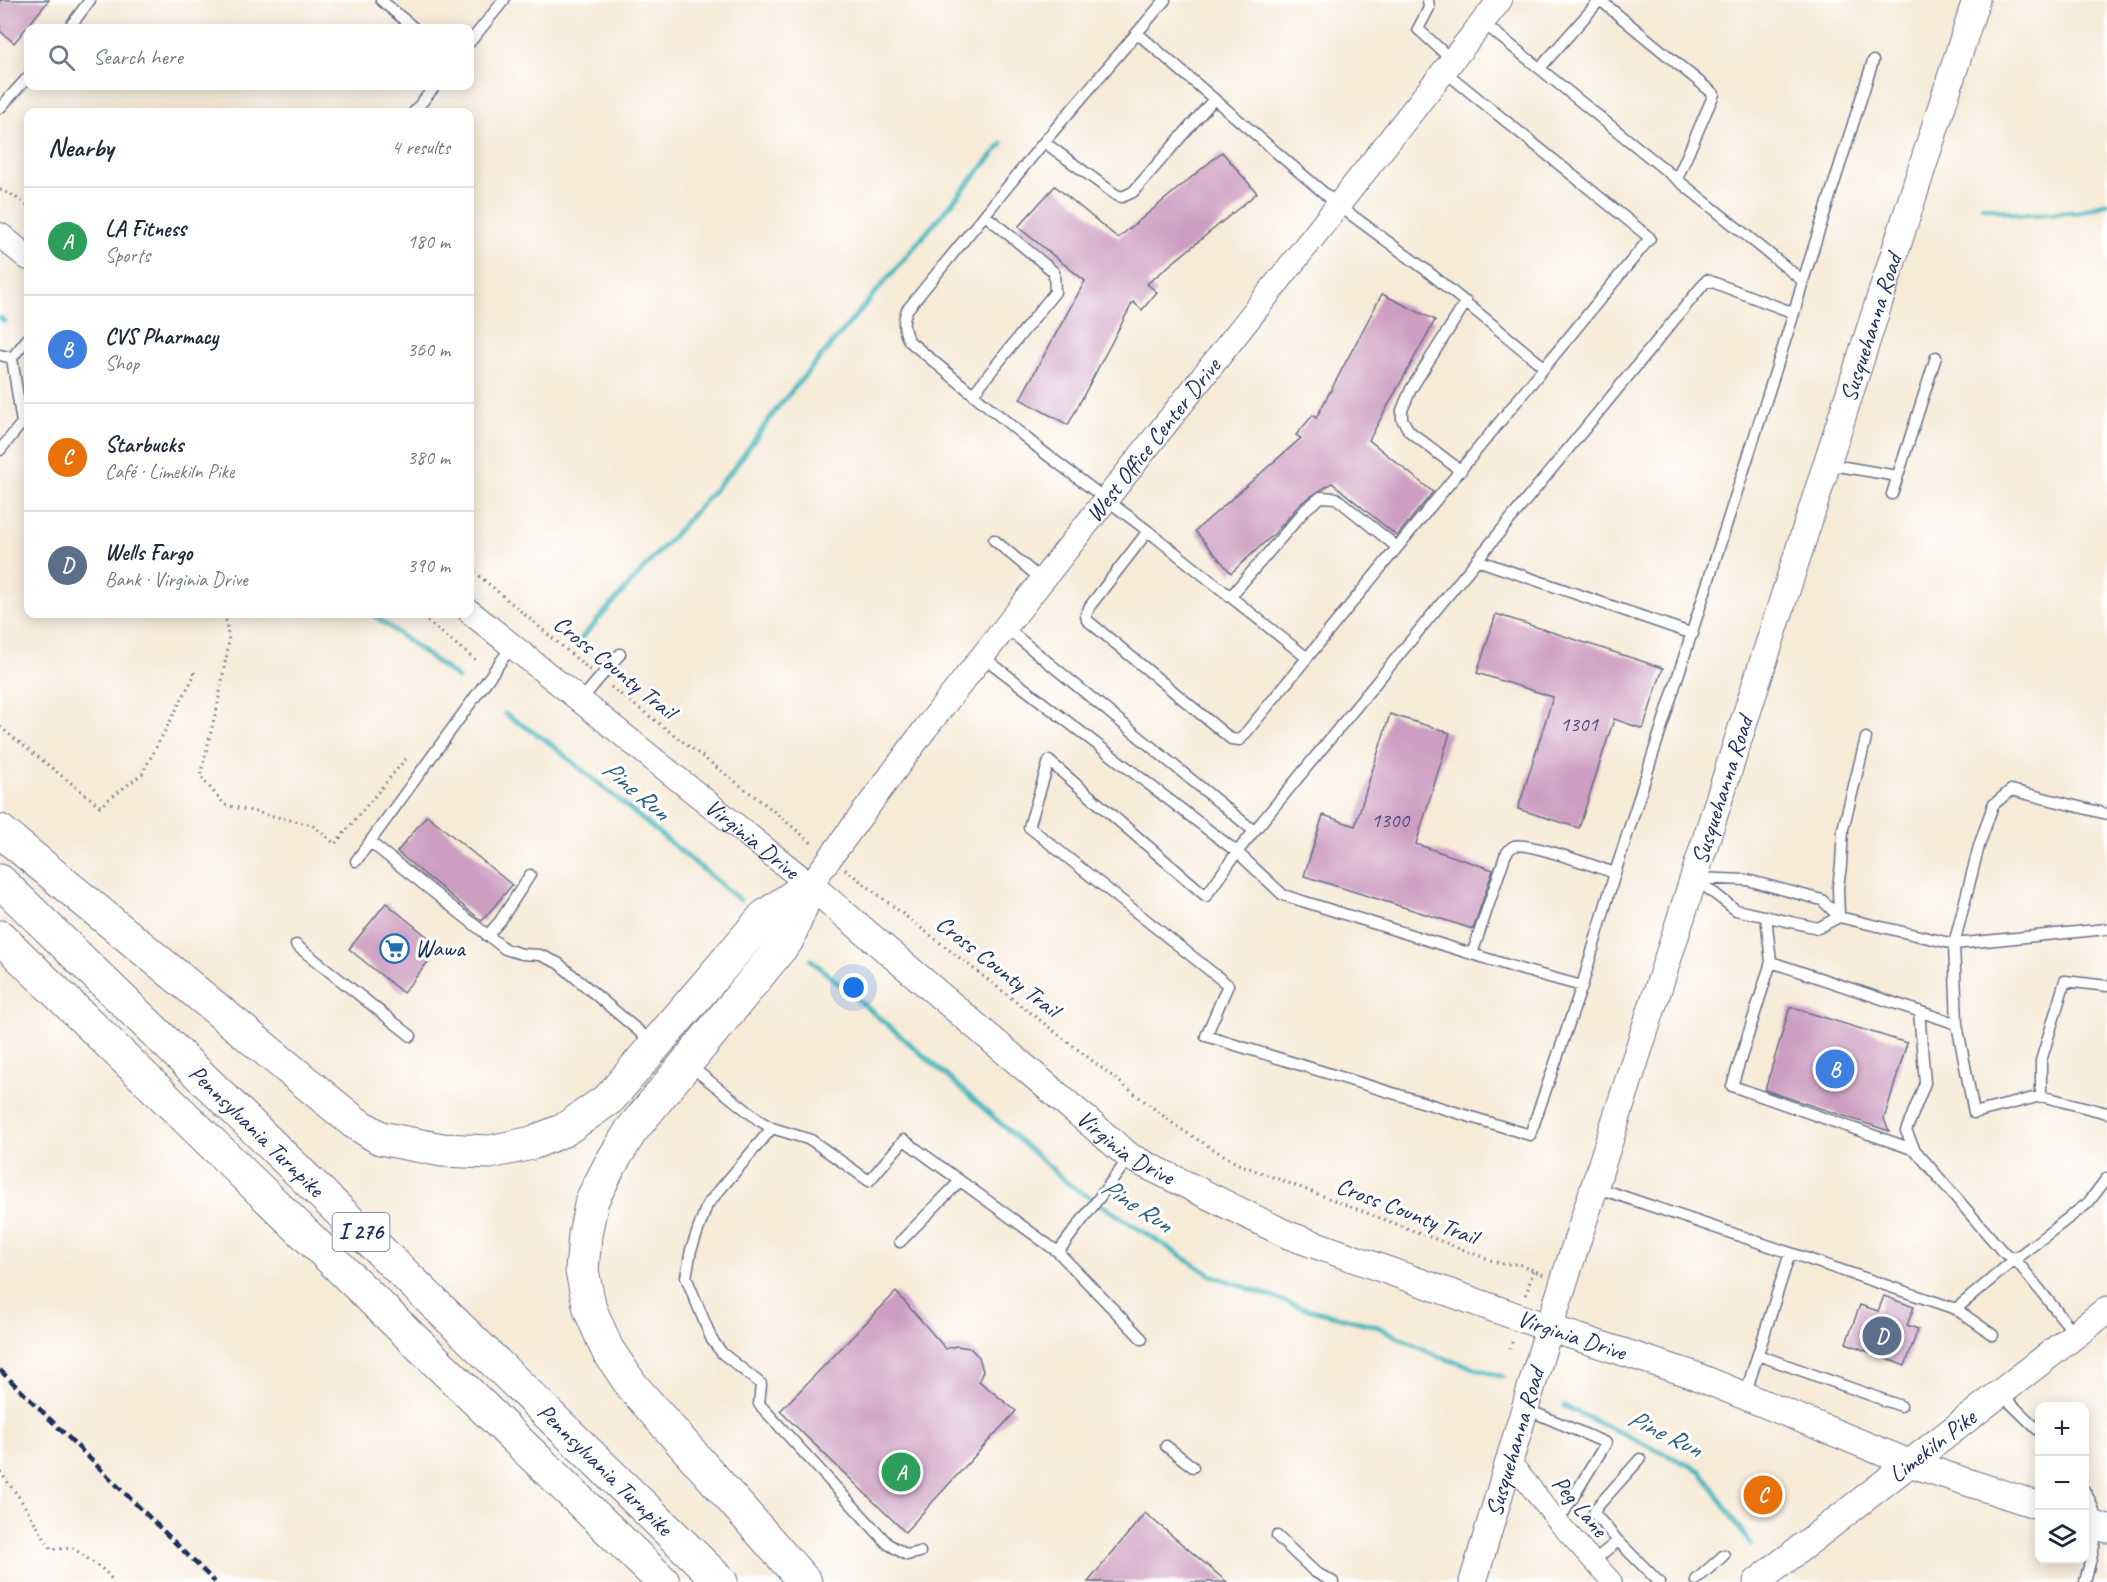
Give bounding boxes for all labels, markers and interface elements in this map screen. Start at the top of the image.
search box [24,24,474,90]
icon: search [45,41,78,74]
text: Search here [93,43,183,71]
text: Nearby [48,131,113,164]
text: 4 results [391,135,450,160]
text: LA Fitness [105,215,186,243]
text: A [62,229,73,254]
text: 180 m [407,229,450,254]
text: Sports [105,243,150,268]
street label: Susquehanna Road [1833,246,1910,405]
text: CVS Pharmacy [105,323,218,351]
text: B [62,337,73,362]
text: 360 m [407,337,450,362]
street label: West Office Center Drive [1079,350,1228,528]
text: Shop [105,351,139,376]
text: Starbucks [105,431,183,459]
text: C [63,445,72,470]
text: 380 m [407,445,450,470]
text: Café · Limekiln Pike [105,459,234,484]
text: Wells Fargo [105,539,192,567]
text: D [62,553,73,578]
text: 390 m [407,553,450,578]
text: Bank · Virginia Drive [105,567,248,592]
street label: Cross County Trail [548,608,685,728]
street label: Susquehanna Road [1684,709,1761,868]
house number: 1301 [1560,711,1599,737]
water label: Pine Run [596,752,678,829]
street label: Virginia Drive [699,792,807,887]
house number: 1300 [1371,807,1410,833]
street label: Cross County Trail [930,908,1069,1026]
supermarket icon: Wawa [378,932,410,964]
place label: Wawa [415,933,466,963]
your location [839,973,868,1002]
pin: B [1816,1046,1854,1092]
street label: Pennsylvania Turnpike [183,1058,332,1205]
street label: Virginia Drive [1071,1103,1181,1192]
water label: Pine Run [1095,1170,1181,1241]
street label: Cross County Trail [1332,1170,1486,1253]
road number: I 276 [332,1213,389,1251]
street label: Virginia Drive [1513,1303,1632,1368]
pin: D [1862,1314,1902,1358]
street label: Susquehanna Road [1478,1361,1552,1520]
street label: Pennsylvania Turnpike [531,1397,681,1543]
water label: Pine Run [1623,1401,1709,1466]
street label: Limekiln Pike [1883,1401,1984,1489]
map controls [2035,1402,2089,1564]
button: + [2035,1402,2089,1456]
pin: A [882,1450,920,1494]
button: − [2035,1456,2089,1510]
street label: Peg Lane [1546,1469,1616,1545]
pin: C [1744,1472,1782,1518]
button: layers [2035,1510,2089,1564]

